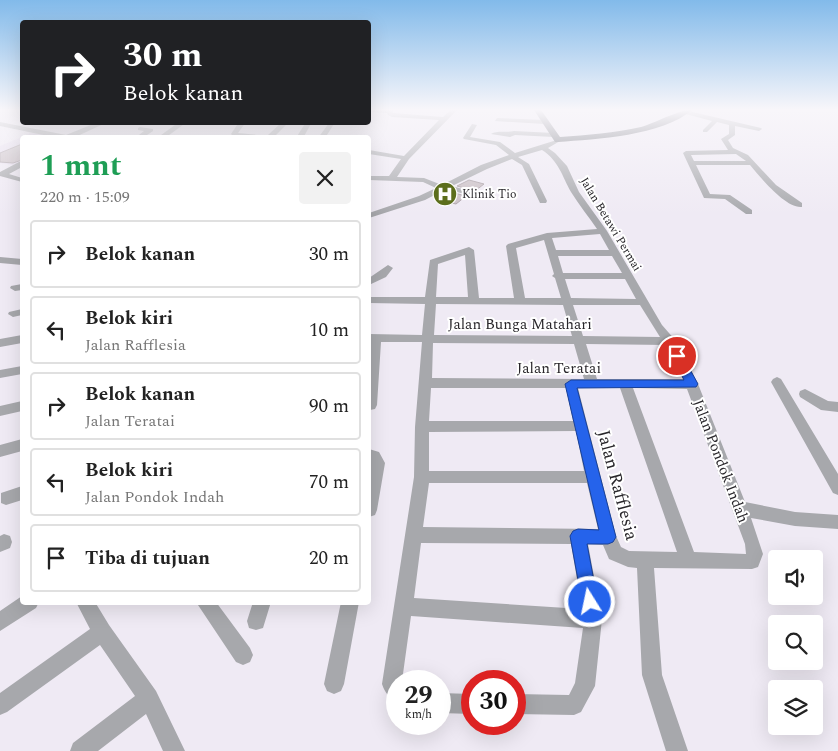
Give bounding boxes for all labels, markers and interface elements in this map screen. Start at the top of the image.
text: 30 m [123,29,203,82]
icon: right [40,40,105,105]
text: Belok kanan [123,77,243,110]
text: 1 mnt [40,143,121,189]
button: close [299,152,351,204]
street label: Jalan Betawi Permai [575,173,646,275]
hospital icon: Klinik Tio [432,181,458,207]
text: 220 m · 15:09 [40,185,130,209]
place label: Klinik Tio [462,185,516,204]
icon: right [42,240,70,268]
text: Belok kanan [85,240,195,269]
text: 30 m [309,240,349,269]
text: Belok kiri [85,304,173,333]
street label: Jalan Bunga Matahari [448,313,592,336]
icon: left [42,316,70,344]
text: 10 m [309,316,349,345]
text: Jalan Rafflesia [85,333,186,357]
pin [656,335,698,377]
icon: arrive [663,342,691,370]
street label: Jalan Teratai [517,357,601,380]
text: Belok kanan [85,380,195,409]
icon: right [42,392,70,420]
text: 90 m [309,392,349,421]
street label: Jalan Pondok Indah [686,396,755,526]
text: Jalan Teratai [85,409,175,433]
street label: Jalan Rafflesia [590,427,645,544]
text: Belok kiri [85,456,173,485]
icon: left [42,468,70,496]
text: 70 m [309,468,349,497]
text: Jalan Pondok Indah [85,485,224,509]
icon: arrive [42,544,70,572]
text: Tiba di tujuan [85,544,210,573]
text: 20 m [309,544,349,573]
map controls [768,550,823,735]
button: sound [768,550,823,605]
position arrow [563,575,615,627]
button: search [768,615,823,670]
speed limit sign: 30 [461,670,526,735]
text: 29 [404,677,433,715]
button: layers [768,680,823,735]
text: km/h [405,705,432,724]

